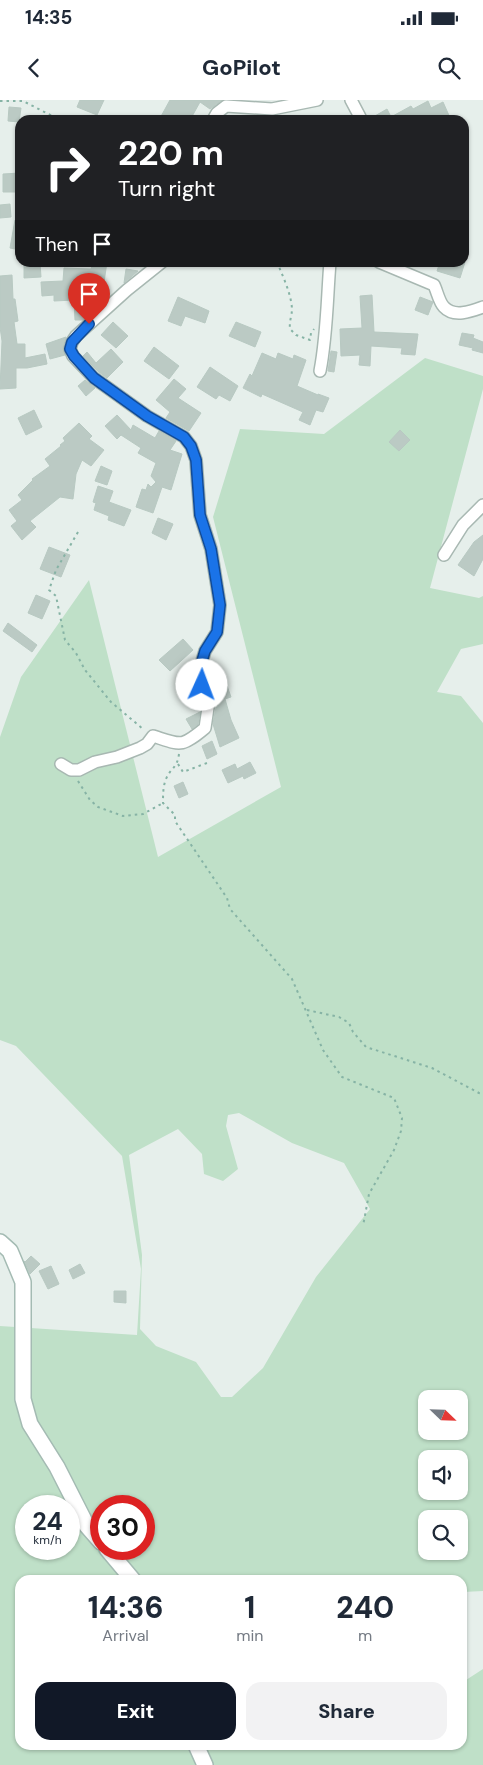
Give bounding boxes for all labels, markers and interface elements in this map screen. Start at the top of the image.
text: 14:35 [25,5,72,30]
text: GoPilot [202,53,281,82]
icon: back [20,54,48,82]
icon: search [435,54,463,82]
text: 220 m [118,130,224,176]
icon: right [35,135,100,200]
text: Turn right [118,174,215,203]
icon: arrive [88,230,116,258]
text: Then [35,232,78,257]
pin [68,273,110,324]
icon: arrive [75,280,103,308]
position arrow [175,658,227,710]
north arrow [418,1390,468,1440]
map controls [418,1390,468,1560]
button: sound [418,1450,468,1500]
speed limit sign: 30 [90,1495,155,1560]
text: 24 [32,1505,63,1538]
button: search [418,1510,468,1560]
text: km/h [33,1532,62,1548]
text: 14:36 [88,1588,163,1627]
text: 1 [244,1588,255,1627]
text: 240 [336,1588,394,1627]
text: Arrival [102,1625,149,1646]
text: min [236,1625,263,1646]
text: m [358,1625,372,1646]
button: Exit [35,1682,236,1740]
button: Share [246,1682,447,1740]

